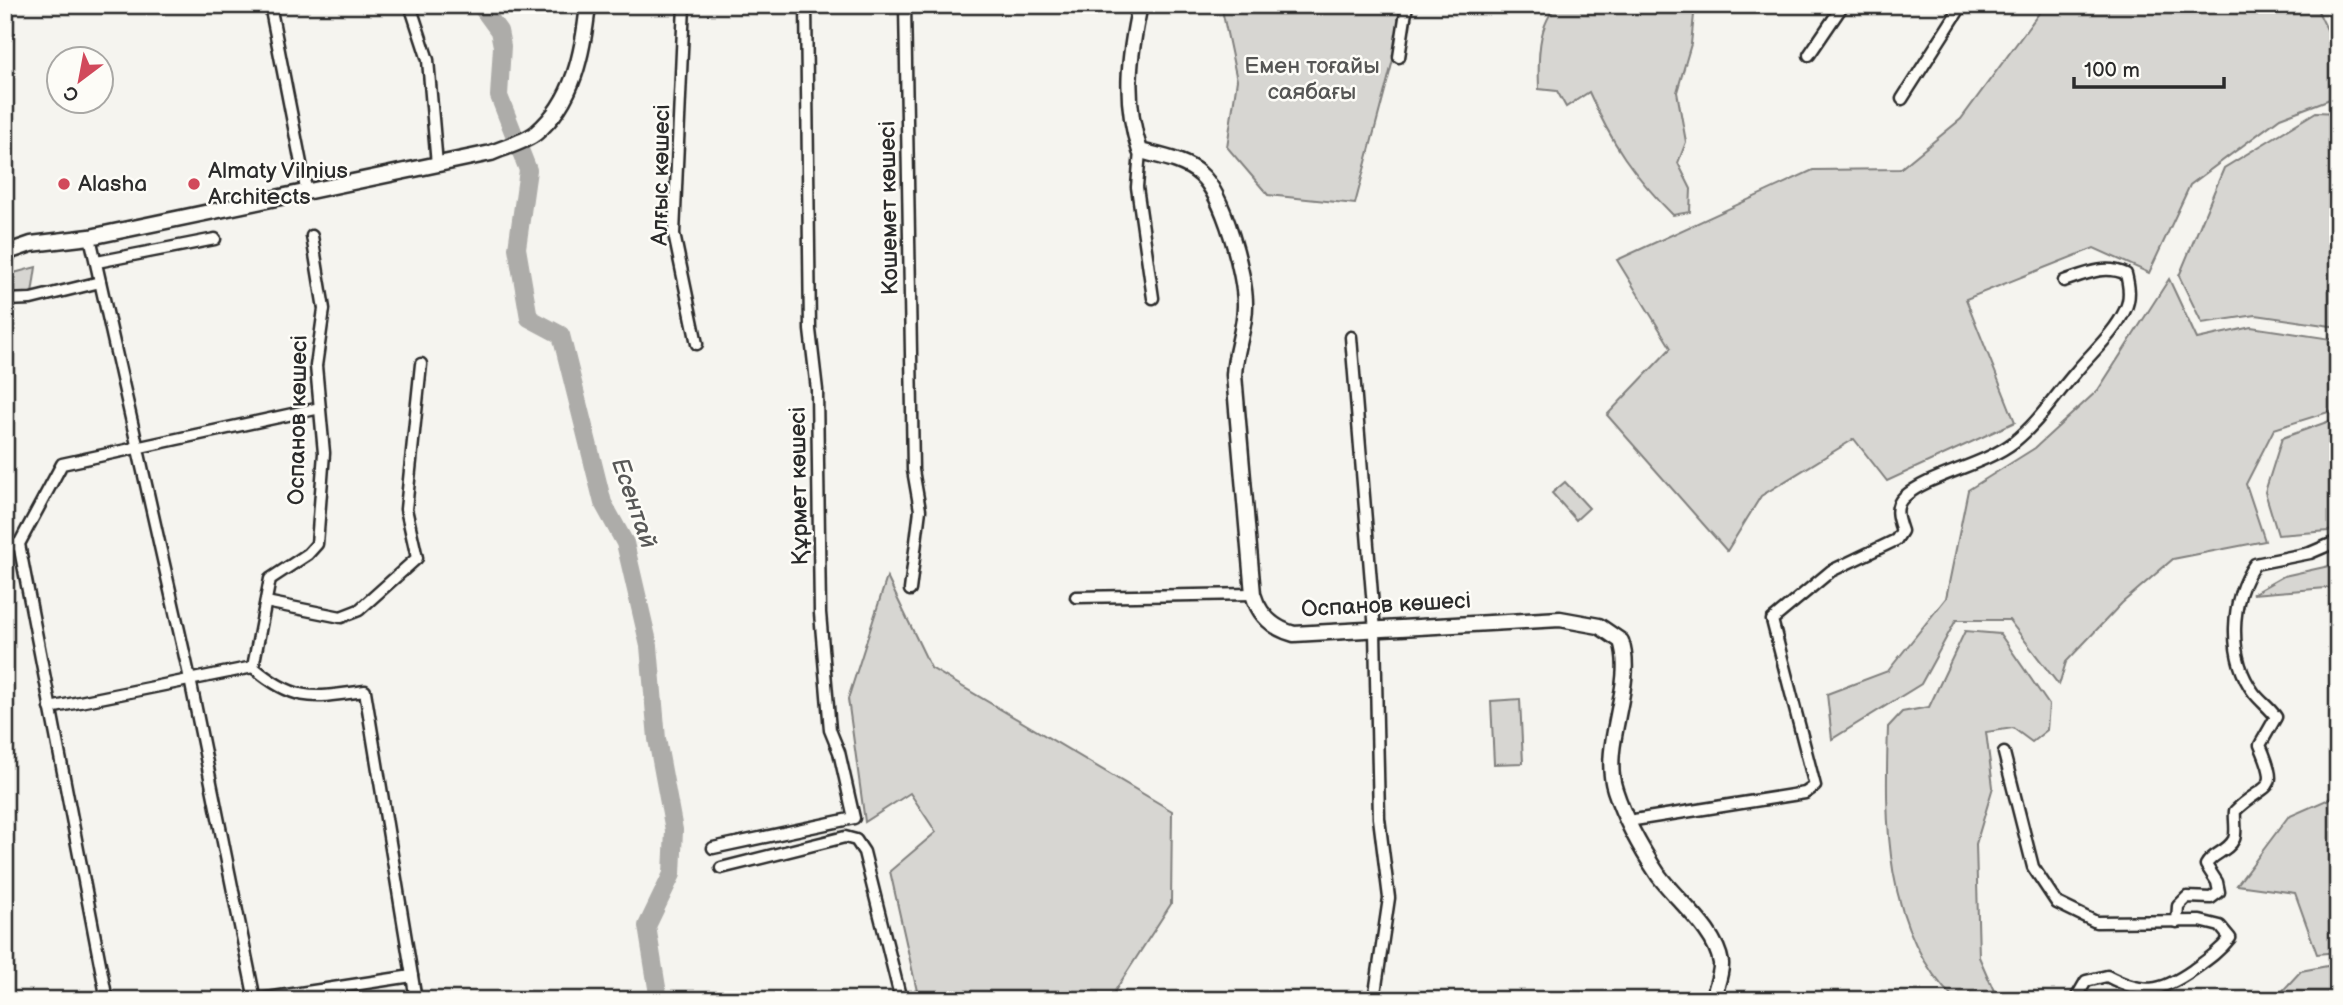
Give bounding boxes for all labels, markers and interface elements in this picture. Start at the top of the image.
north arrow [46,46,116,116]
scale bar [2074,46,2224,90]
park label: Емен тоғайы саябағы [1244,52,1380,106]
text: 100 m [2084,58,2140,83]
text: С [60,80,83,106]
street label: Алғыс көшесі [646,104,676,247]
street label: Кошемет көшесі [873,121,905,295]
place label: Almaty Vilnius Architects [208,157,348,211]
place label: Alasha [78,170,147,198]
marker: Alasha [56,176,72,192]
marker: Almaty Vilnius Architects [186,176,202,192]
street label: Оспанов көшесі [283,335,313,505]
street label: Құрмет көшесі [784,406,814,566]
water label: Есентай [605,454,663,552]
street label: Оспанов көшесі [1300,587,1472,623]

